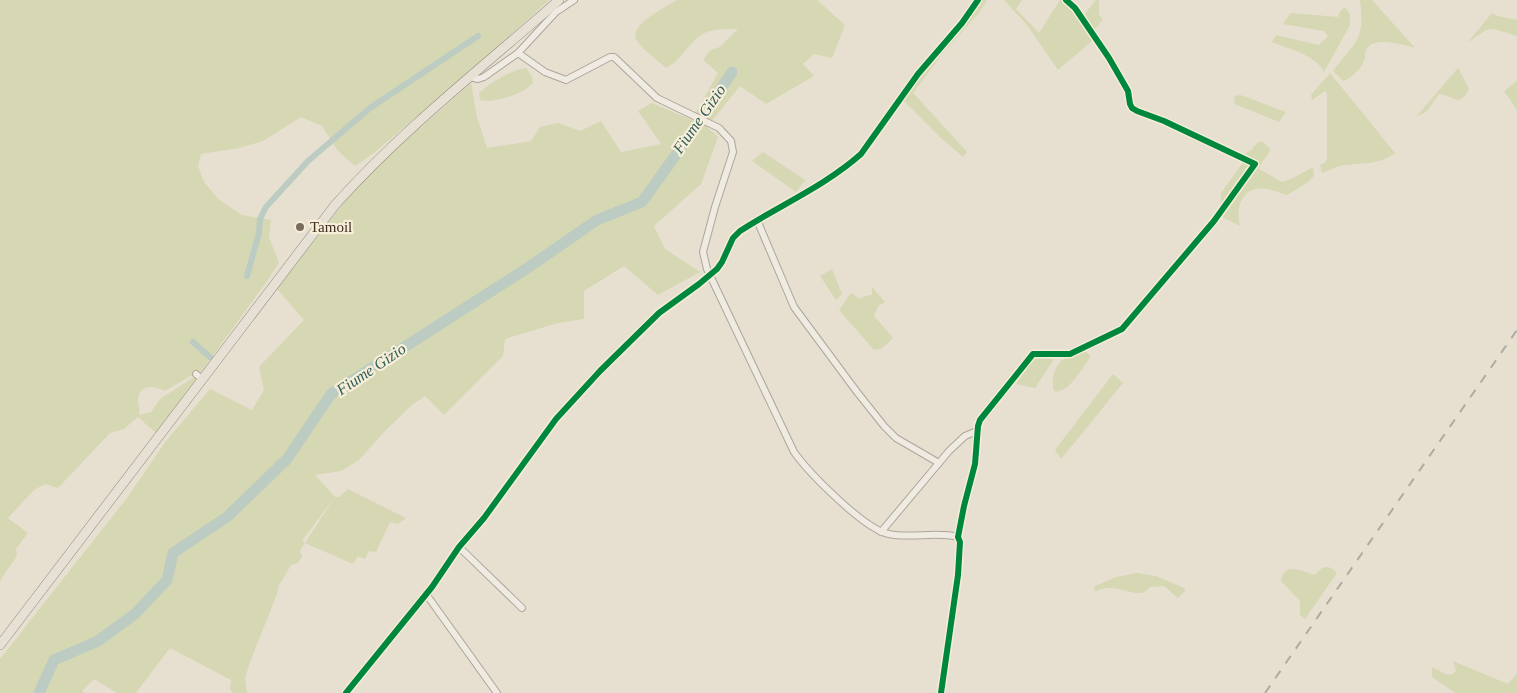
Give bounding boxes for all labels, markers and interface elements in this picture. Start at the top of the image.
water label: Fiume Gizio [669,82,729,157]
place label: Tamoil [310,219,352,235]
marker: Tamoil [294,221,306,233]
water label: Fiume Gizio [332,340,409,399]

